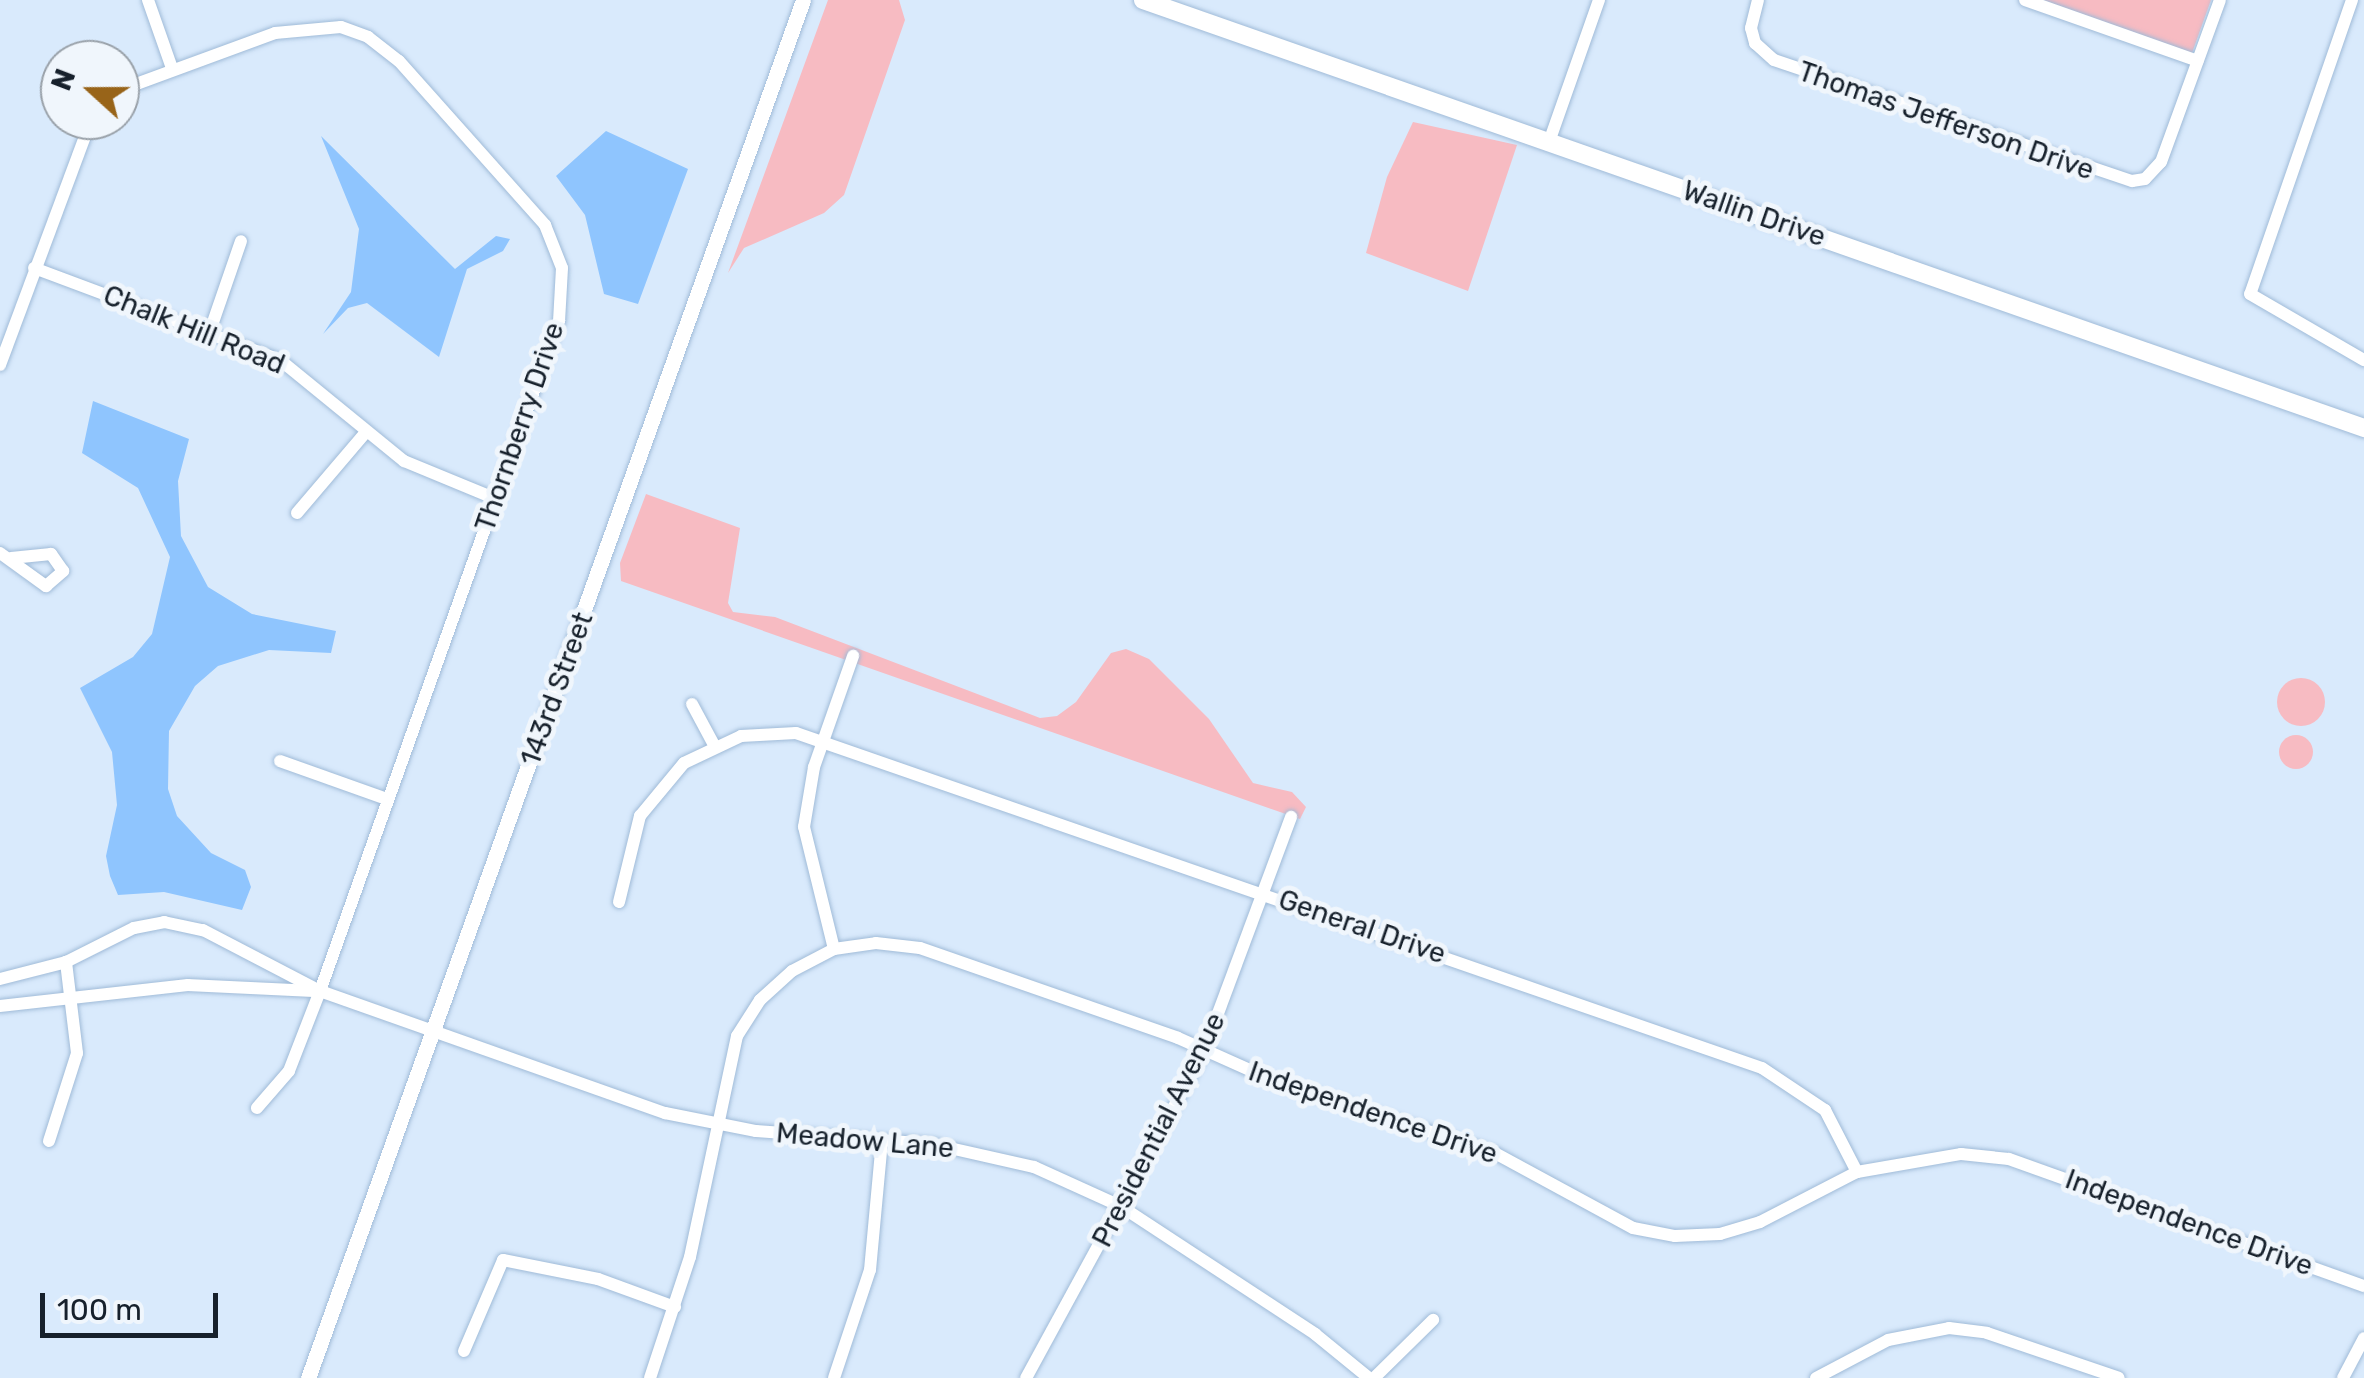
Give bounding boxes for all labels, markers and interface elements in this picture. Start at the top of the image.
north arrow [40,40,140,140]
street label: Thomas Jefferson Drive [1794,55,2098,187]
text: N [44,64,82,95]
street label: Wallin Drive [1678,174,1830,254]
street label: Chalk Hill Road [98,278,290,382]
street label: Thornberry Drive [468,318,572,536]
street label: 143rd Street [514,608,600,770]
street label: General Drive [1274,883,1450,971]
street label: Presidential Avenue [1085,1007,1233,1253]
street label: Independence Drive [1244,1055,1502,1171]
street label: Meadow Lane [774,1116,956,1166]
street label: Independence Drive [2061,1163,2317,1283]
scale bar [45,1273,222,1335]
text: 100 m [57,1292,142,1328]

